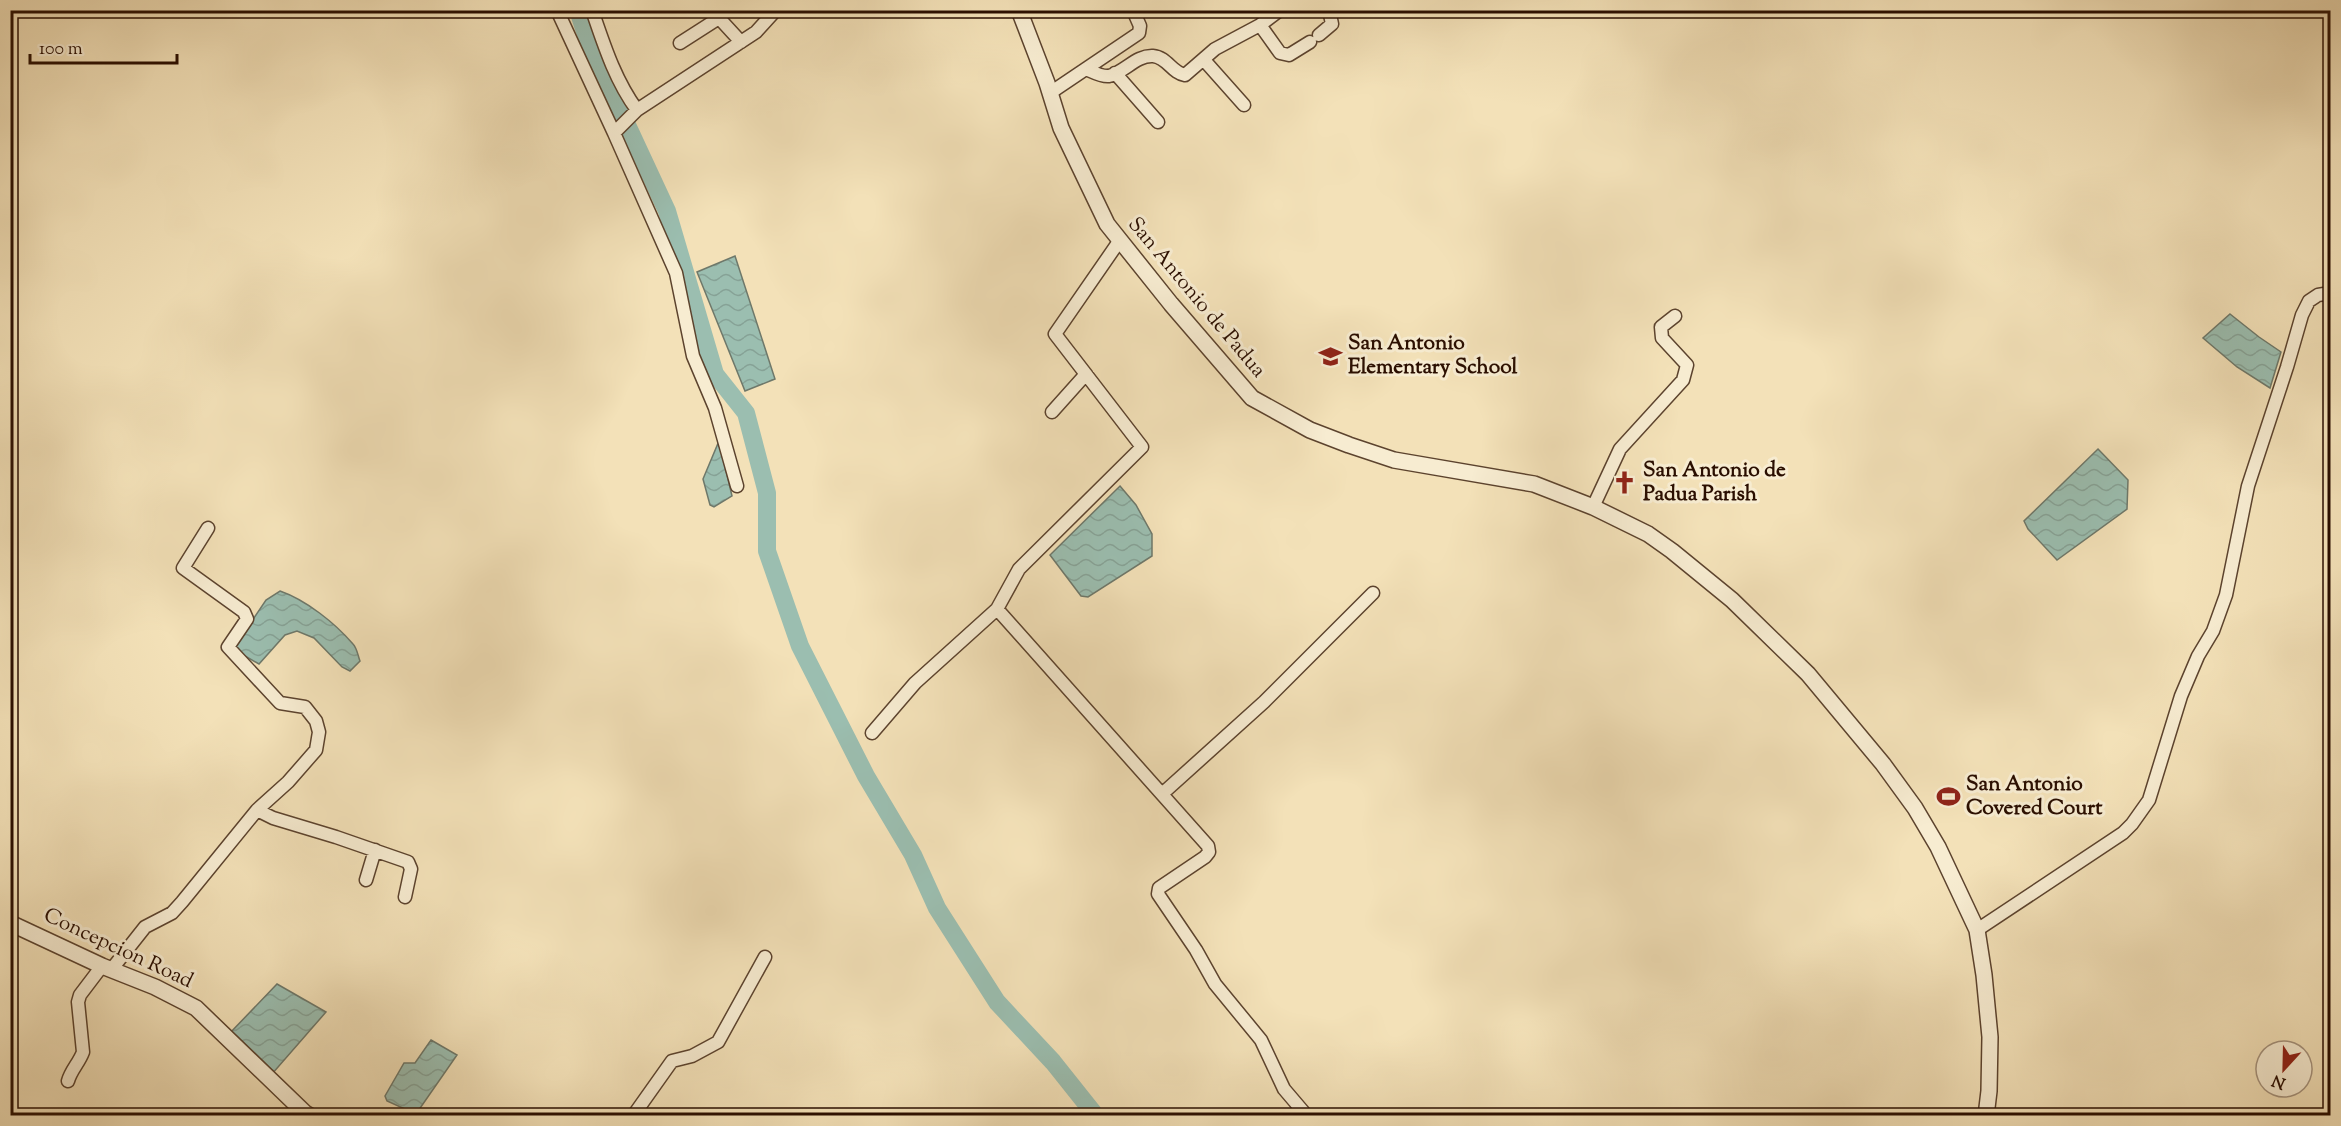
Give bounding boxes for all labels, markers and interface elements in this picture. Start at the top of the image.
scale bar [30,27,177,65]
text: 100 m [39,37,83,63]
street label: San Antonio de Padua [1120,211,1272,385]
place label: San Antonio Elementary School [1348,329,1518,383]
school or university icon: San Antonio Elementary School [1317,343,1343,369]
place label: San Antonio de Padua Parish [1643,456,1786,510]
church icon: San Antonio de Padua Parish [1612,470,1638,496]
place label: San Antonio Covered Court [1966,770,2103,824]
sports icon: San Antonio Covered Court [1935,784,1961,810]
street label: Concepcion Road [38,901,198,997]
north arrow [2254,1039,2314,1099]
text: N [2269,1067,2290,1094]

